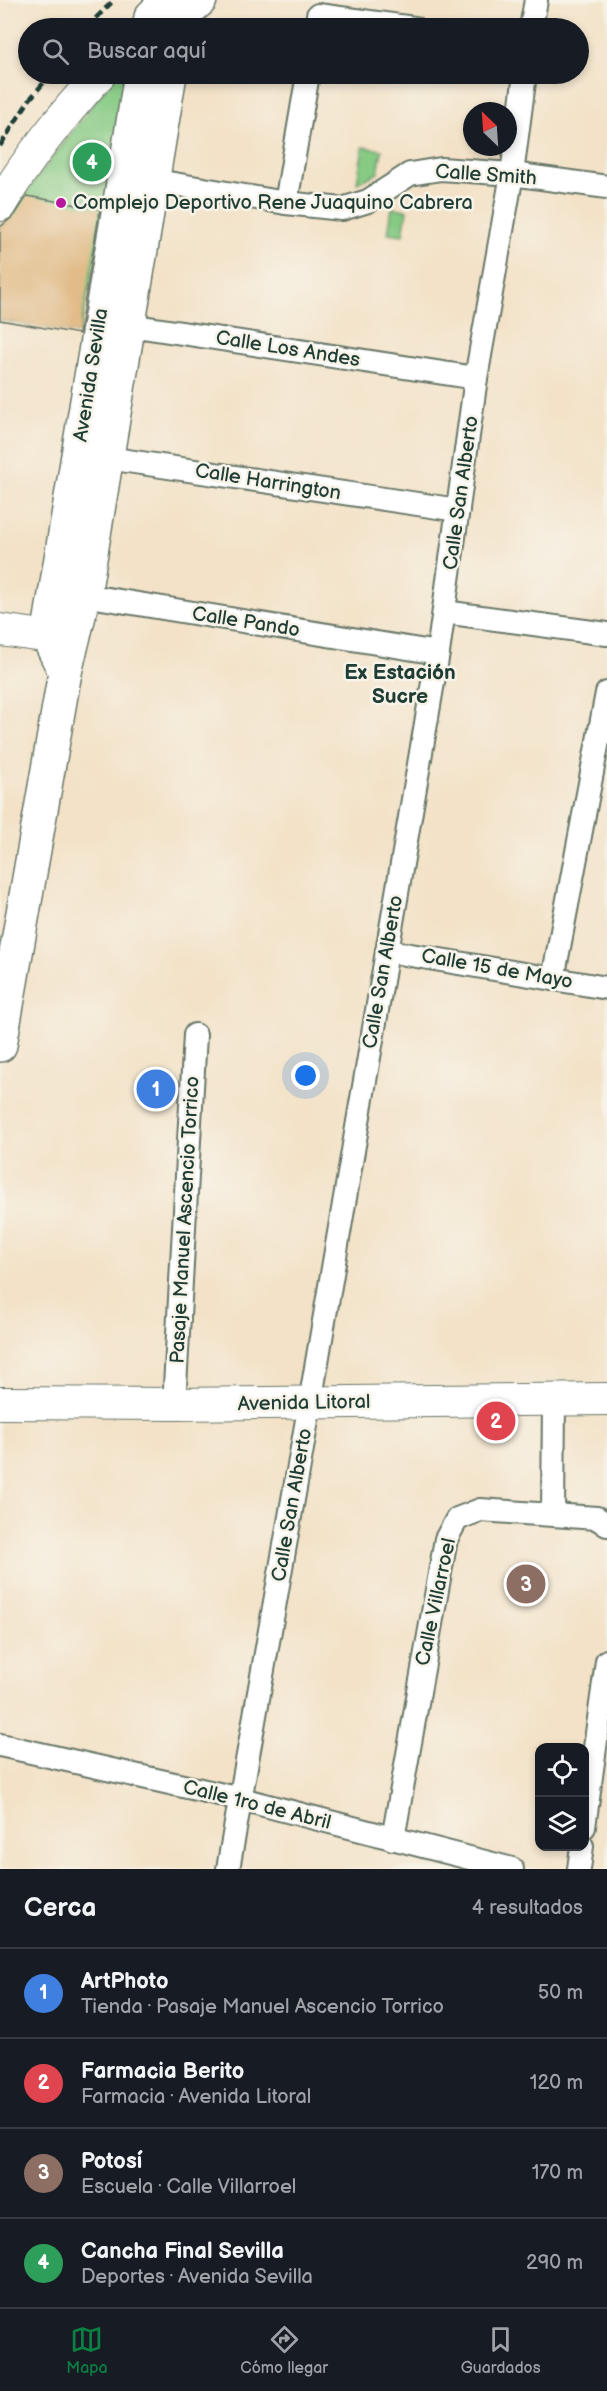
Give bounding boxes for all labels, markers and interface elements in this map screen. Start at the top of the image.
search box [18,18,589,84]
icon: search [39,35,72,68]
text: Buscar aquí [87,38,206,65]
north arrow [463,102,517,156]
pin: 4 [72,140,112,184]
street label: Calle Smith [434,159,538,191]
place label: Complejo Deportivo Rene Juaquino Cabrera [73,191,473,215]
marker: Complejo Deportivo Rene Juaquino Cabrera [54,196,68,210]
street label: Avenida Sevilla [69,306,113,444]
street label: Calle Los Andes [214,326,362,372]
street label: Calle San Alberto [438,414,484,572]
street label: Calle Harrington [193,459,343,505]
street label: Calle Pando [190,602,302,642]
district label: Ex Estación Sucre [344,660,456,709]
street label: Calle San Alberto [358,893,408,1051]
street label: Calle 15 de Mayo [419,944,575,994]
your location [291,1061,320,1090]
pin: 1 [136,1066,176,1112]
street label: Pasaje Manuel Ascencio Torrico [165,1076,205,1364]
street label: Avenida Litoral [237,1390,371,1416]
pin: 2 [476,1398,516,1444]
street label: Calle San Alberto [267,1426,317,1584]
street label: Calle Villarroel [411,1536,461,1668]
pin: 3 [506,1562,546,1606]
map controls [535,1743,589,1851]
button: locate [535,1743,589,1797]
street label: Calle 1ro de Abril [181,1775,333,1835]
button: layers [535,1797,589,1851]
text: Cerca [24,1893,96,1924]
text: 4 resultados [472,1896,583,1920]
text: ArtPhoto [81,1968,168,1995]
text: 1 [39,1981,48,2005]
text: 50 m [538,1981,583,2005]
text: Tienda · Pasaje Manuel Ascencio Torrico [81,1995,444,2019]
text: Farmacia Berito [81,2058,244,2085]
text: 2 [38,2071,49,2095]
text: 120 m [530,2071,583,2095]
text: Farmacia · Avenida Litoral [81,2085,311,2109]
text: Potosí [81,2148,142,2175]
text: 3 [38,2161,49,2185]
text: 170 m [532,2161,583,2185]
text: Escuela · Calle Villarroel [81,2175,296,2199]
text: Cancha Final Sevilla [81,2238,284,2265]
text: 4 [38,2251,49,2275]
text: 290 m [526,2251,583,2275]
text: Deportes · Avenida Sevilla [81,2265,313,2289]
tab: Mapa [66,2323,108,2378]
tab: Cómo llegar [240,2323,328,2378]
tab: Guardados [461,2323,541,2378]

